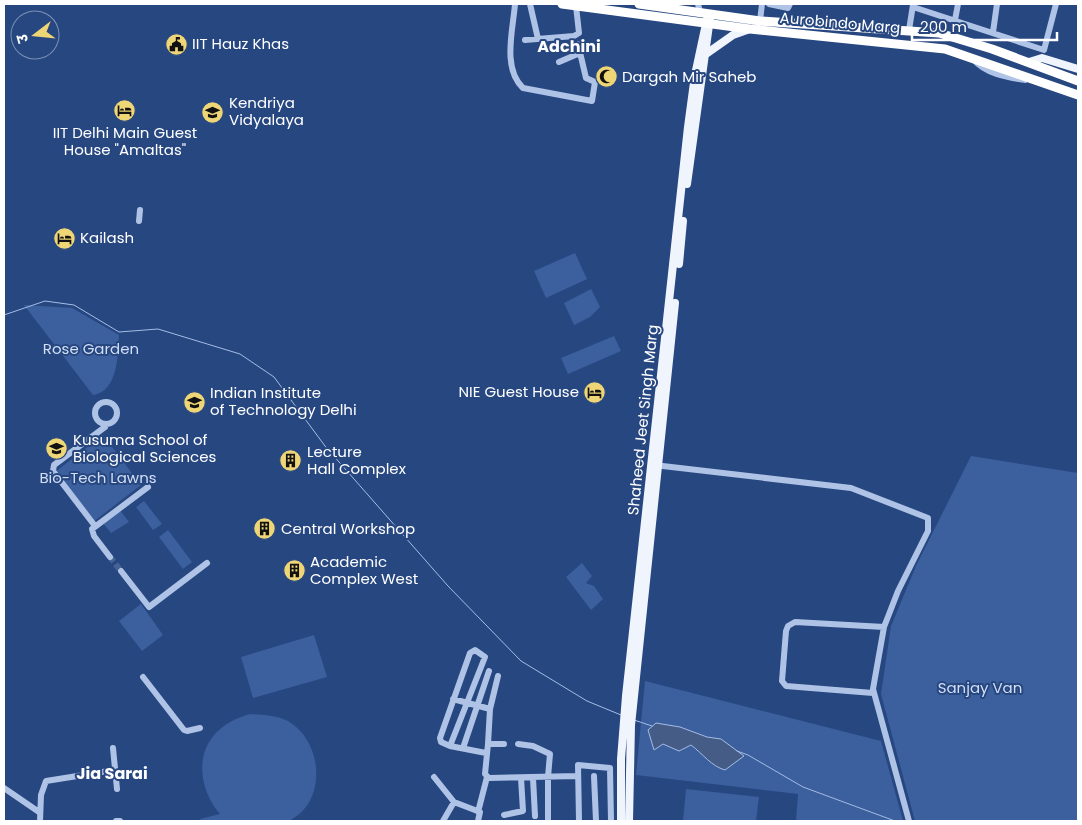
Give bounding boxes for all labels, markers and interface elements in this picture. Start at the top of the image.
street label: Aurobindo Marg [779,7,901,38]
north arrow [10,10,60,60]
scale bar [912,10,1057,42]
text: 200 m [920,16,967,37]
text: उ [12,31,33,46]
public building icon: IIT Hauz Khas [164,32,188,56]
place label: IIT Hauz Khas [192,33,289,54]
district label: Adchini [537,35,601,58]
mosque icon: Dargah Mir Saheb [594,65,618,89]
place label: Dargah Mir Saheb [622,66,756,87]
place label: Kendriya Vidyalaya [229,92,304,130]
hotel icon: IIT Delhi Main Guest House "Amaltas" [113,98,137,122]
school or university icon: Kendriya Vidyalaya [201,100,225,124]
place label: IIT Delhi Main Guest House "Amaltas" [53,122,197,160]
hotel icon: Kailash [52,226,76,250]
place label: Kailash [80,227,134,248]
street label: Shaheed Jeet Singh Marg [622,324,663,516]
park label: Rose Garden [43,338,139,359]
hotel icon: NIE Guest House [583,380,607,404]
place label: NIE Guest House [458,381,579,402]
place label: Indian Institute of Technology Delhi [210,382,357,420]
school or university icon: Indian Institute of Technology Delhi [182,390,206,414]
place label: Kusuma School of Biological Sciences [73,429,216,467]
school or university icon: Kusuma School of Biological Sciences [45,437,69,461]
place label: Lecture Hall Complex [307,441,406,479]
building icon: Lecture Hall Complex [279,449,303,473]
park label: Bio-Tech Lawns [39,467,157,488]
building icon: Central Workshop [253,517,277,541]
place label: Central Workshop [281,518,415,539]
place label: Academic Complex West [310,551,418,589]
building icon: Academic Complex West [282,559,306,583]
park label: Sanjay Van [938,677,1022,698]
district label: Jia Sarai [76,762,148,785]

